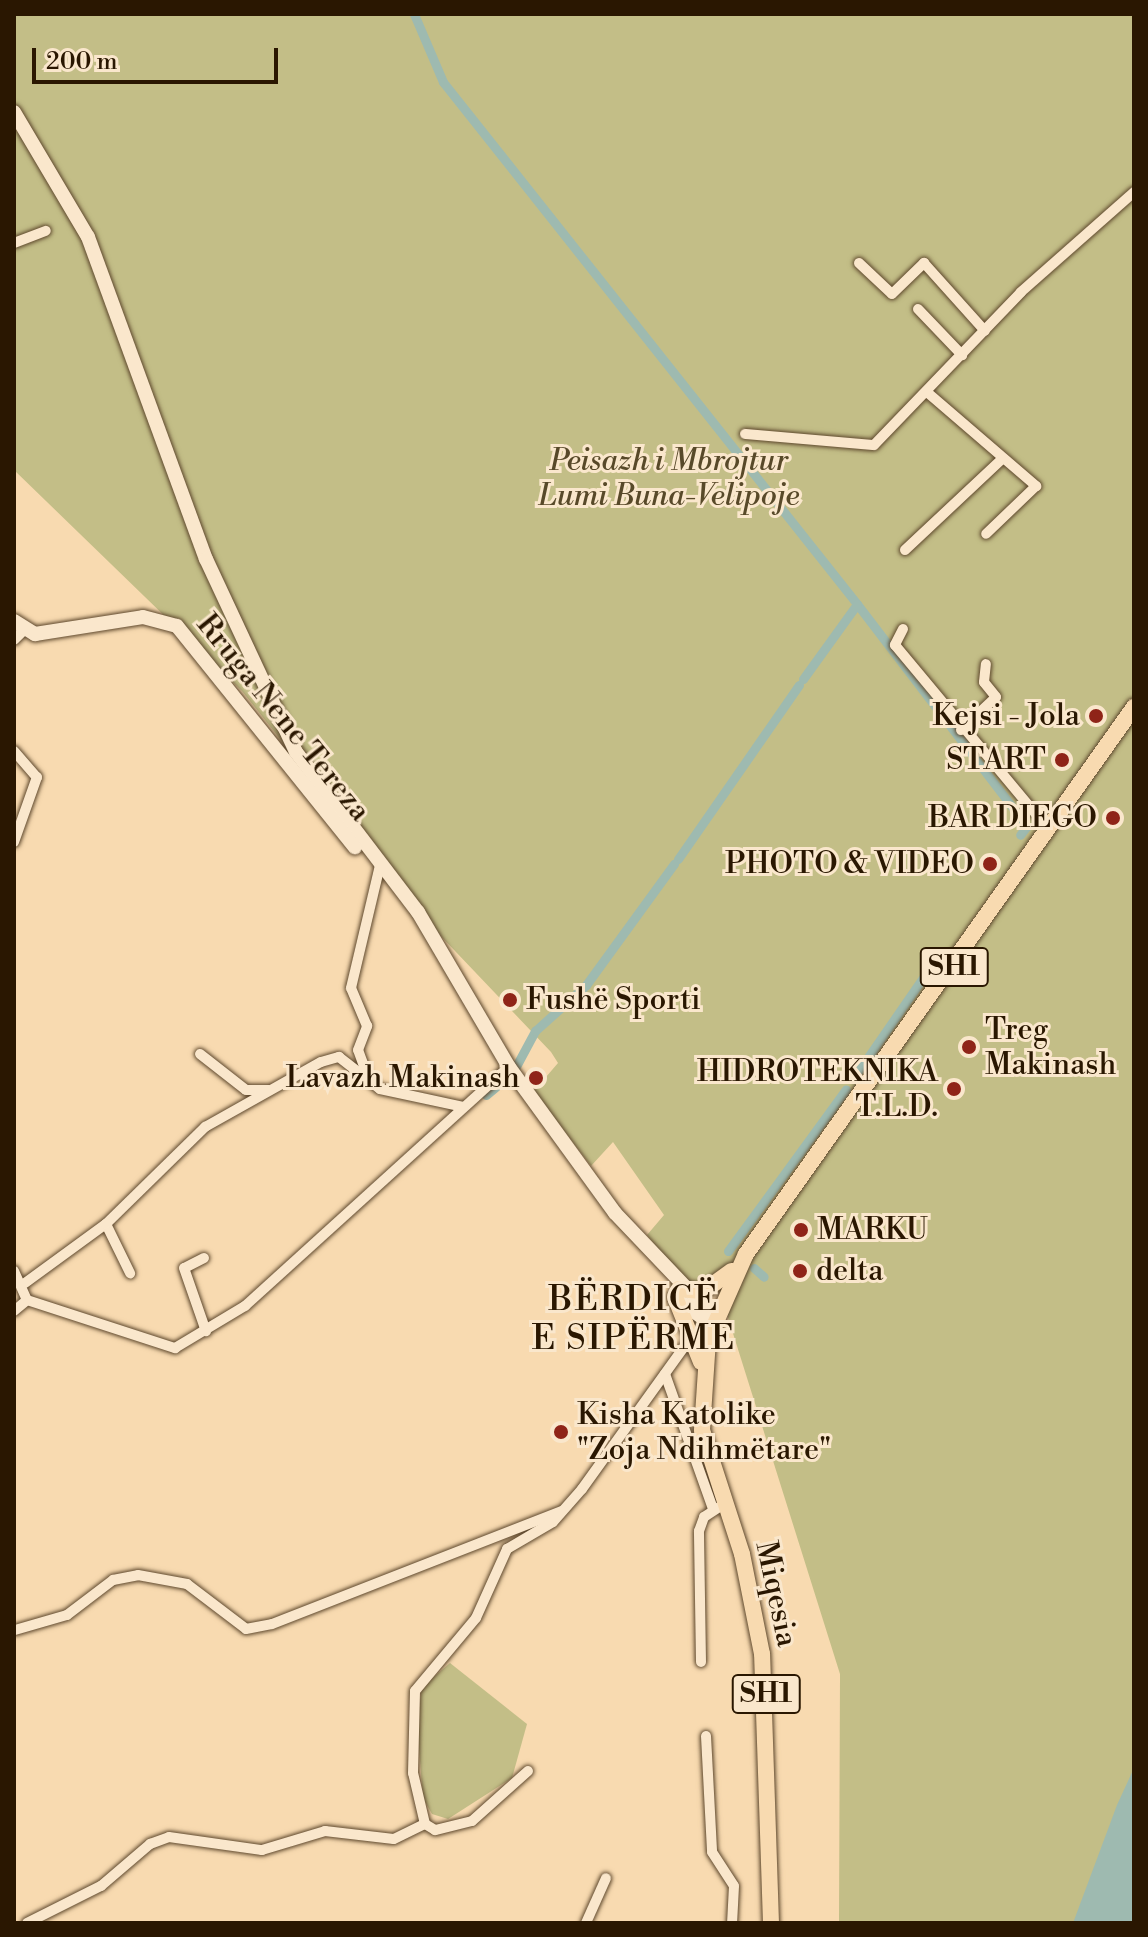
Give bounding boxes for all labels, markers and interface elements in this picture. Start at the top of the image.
scale bar [36,32,282,82]
text: 200 m [46,47,117,77]
park label: Peisazh i Mbrojtur Lumi Buna-Velipoje [539,443,799,514]
street label: Rruga Nene Tereza [189,607,377,829]
place label: Kejsi - Jola [932,698,1080,734]
marker: Kejsi - Jola [1087,707,1105,725]
place label: START [946,742,1046,778]
marker: START [1053,751,1071,769]
place label: BAR DIEGO [928,800,1097,836]
marker: BAR DIEGO [1104,809,1122,827]
place label: PHOTO & VIDEO [725,846,974,882]
marker: PHOTO & VIDEO [981,855,999,873]
road number: SH1 [918,943,990,991]
place label: Fushë Sporti [526,982,701,1018]
marker: Fushë Sporti [501,991,519,1009]
place label: Treg Makinash [985,1012,1116,1082]
marker: Treg Makinash [960,1038,978,1056]
place label: HIDROTEKNIKA T.L.D. [697,1054,938,1124]
place label: Lavazh Makinash [285,1060,520,1096]
marker: Lavazh Makinash [527,1069,545,1087]
marker: HIDROTEKNIKA T.L.D. [945,1080,963,1098]
place label: MARKU [817,1212,928,1248]
marker: MARKU [792,1221,810,1239]
place label: delta [816,1253,883,1289]
marker: delta [791,1262,809,1280]
district label: BËRDICË E SIPËRME [532,1280,736,1360]
place label: Kisha Katolike "Zoja Ndihmëtare" [577,1397,831,1468]
marker: Kisha Katolike "Zoja Ndihmëtare" [552,1423,570,1441]
street label: Miqesia [747,1538,805,1650]
road number: SH1 [730,1670,802,1718]

